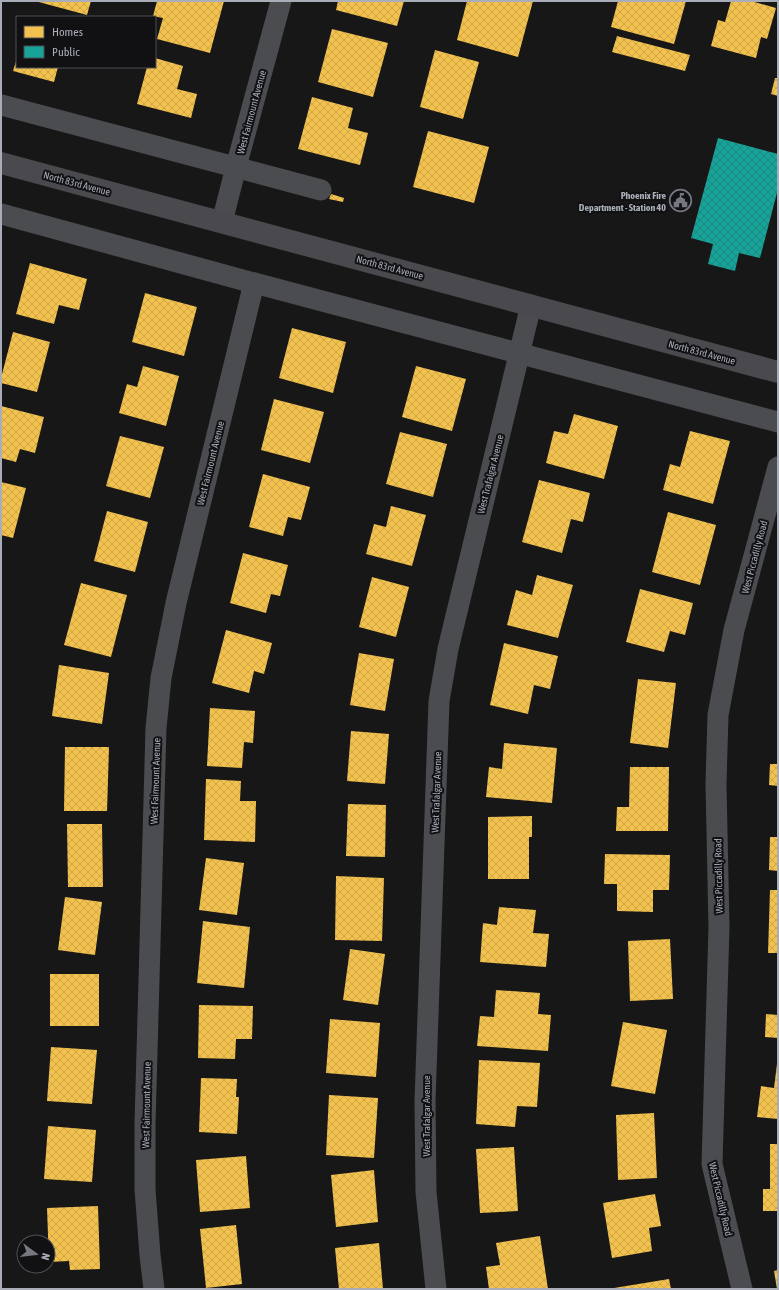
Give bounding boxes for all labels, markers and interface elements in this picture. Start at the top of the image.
legend [16,16,156,68]
text: Homes [52,25,83,39]
text: Public [52,45,80,59]
street label: West Fairmount Avenue [235,68,268,155]
street label: North 83rd Avenue [42,169,112,198]
public building icon: Phoenix Fire Department - Station 40 [668,188,694,214]
place label: Phoenix Fire Department - Station 40 [579,190,666,213]
street label: North 83rd Avenue [355,253,425,282]
street label: North 83rd Avenue [667,338,737,367]
street label: West Fairmount Avenue [195,419,226,506]
street label: West Trafalgar Avenue [475,433,506,515]
street label: West Piccadilly Road [739,519,770,595]
street label: West Fairmount Avenue [148,737,163,824]
street label: West Trafalgar Avenue [430,751,443,833]
street label: West Piccadilly Road [712,838,725,914]
street label: West Fairmount Avenue [140,1061,153,1148]
street label: West Trafalgar Avenue [421,1075,432,1157]
street label: West Piccadilly Road [707,1161,734,1237]
north arrow [16,1234,56,1274]
text: N [39,1252,52,1261]

